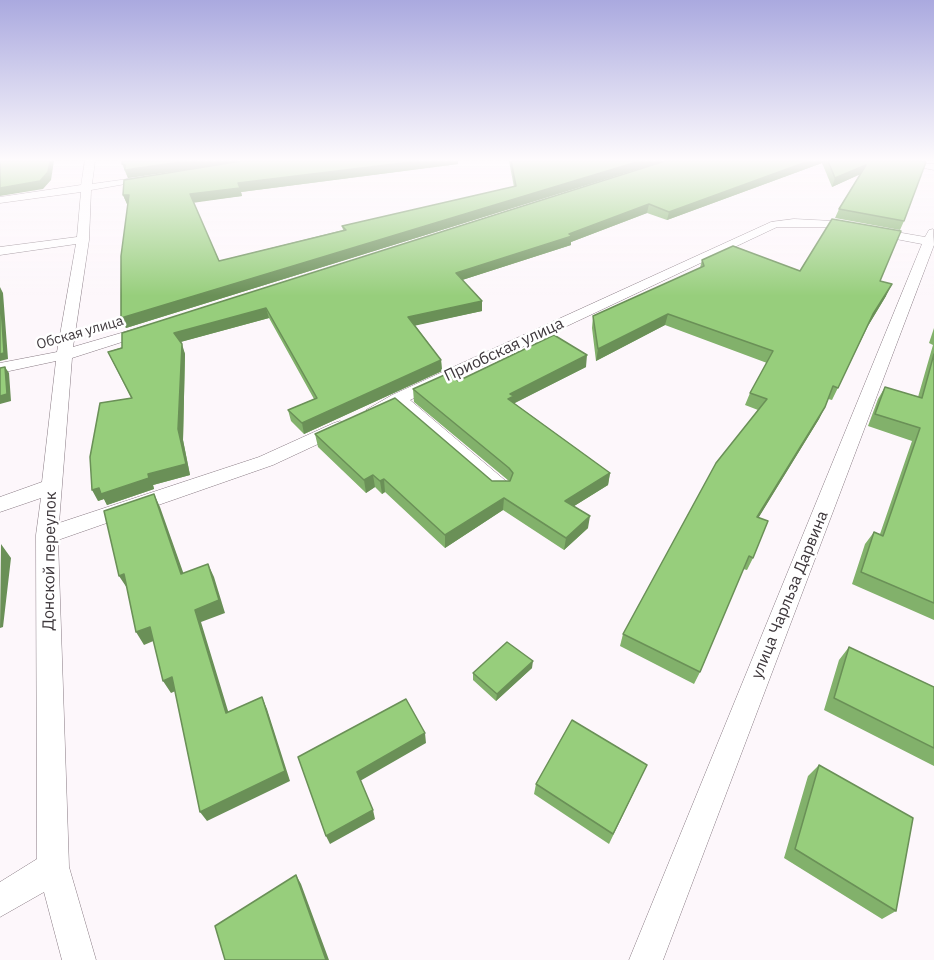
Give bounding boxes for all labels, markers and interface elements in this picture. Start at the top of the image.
street label: Обская улица [35,313,125,353]
street label: Приобская улица [441,314,567,386]
street label: Донской переулок [39,491,61,631]
street label: улица Чарльза Дарвина [747,508,833,682]

